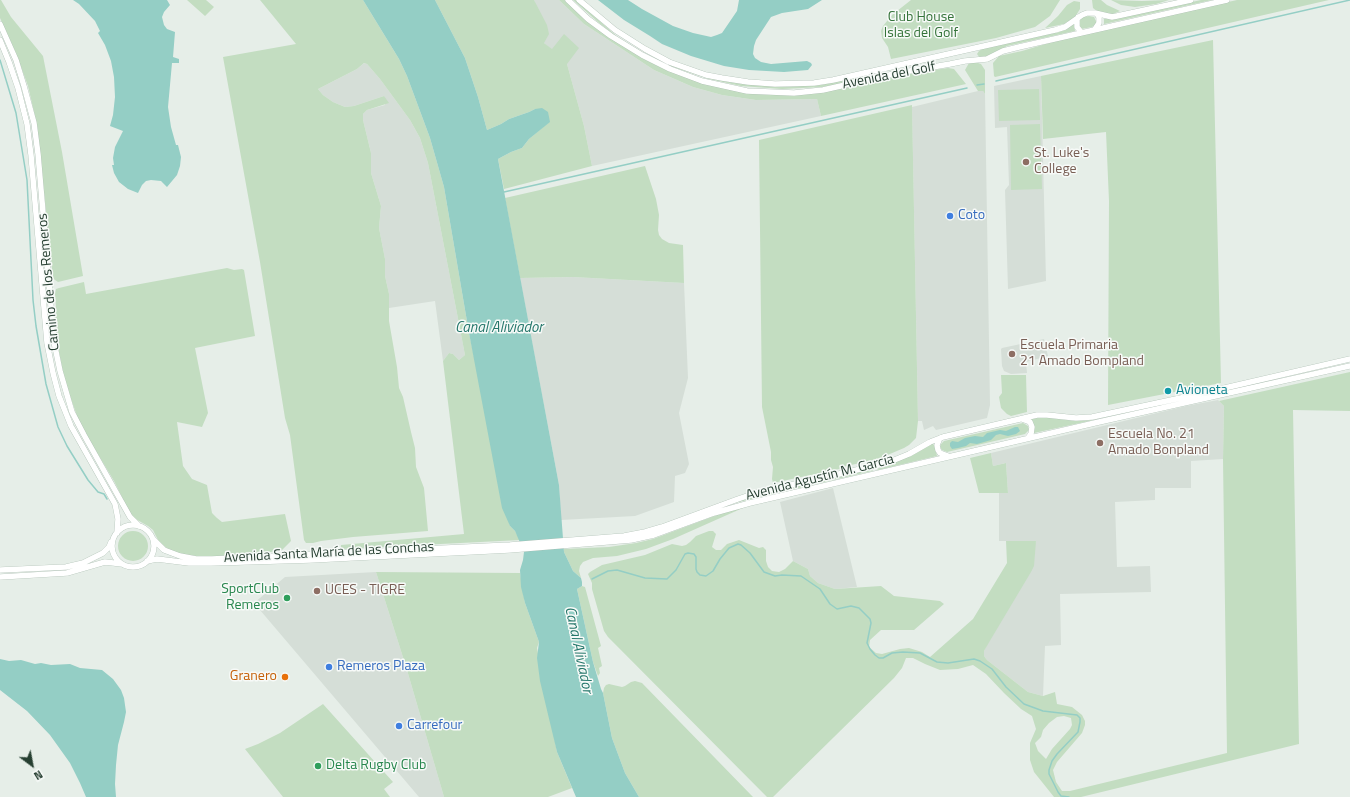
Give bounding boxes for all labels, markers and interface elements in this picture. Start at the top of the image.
park label: Club House Islas del Golf [884,10,958,42]
street label: Avenida del Golf [841,59,937,93]
place label: St. Luke's College [1034,146,1089,178]
marker: St. Luke's College [1021,157,1031,167]
place label: Coto [958,208,985,224]
marker: Coto [945,211,955,221]
street label: Camino de los Remeros [35,212,63,352]
water label: Canal Aliviador [455,319,543,337]
place label: Escuela Primaria 21 Amado Bompland [1020,338,1144,370]
marker: Escuela Primaria 21 Amado Bompland [1007,349,1017,359]
place label: Avioneta [1176,383,1228,399]
marker: Avioneta [1163,386,1173,396]
place label: Escuela No. 21 Amado Bonpland [1108,427,1209,460]
marker: Escuela No. 21 Amado Bonpland [1095,438,1105,448]
street label: Avenida Agustín M. García [744,451,896,505]
street label: Avenida Santa María de las Conchas [223,539,435,567]
place label: SportClub Remeros [221,582,279,614]
place label: UCES - TIGRE [325,583,405,599]
marker: UCES - TIGRE [312,586,322,596]
marker: SportClub Remeros [282,593,292,603]
water label: Canal Aliviador [560,605,596,695]
place label: Remeros Plaza [337,659,425,675]
marker: Remeros Plaza [324,662,334,672]
place label: Granero [230,669,277,685]
marker: Granero [280,672,290,682]
place label: Carrefour [407,718,462,734]
marker: Carrefour [394,721,404,731]
north arrow [12,745,52,785]
place label: Delta Rugby Club [326,758,426,774]
marker: Delta Rugby Club [313,761,323,771]
text: N [31,766,46,784]

